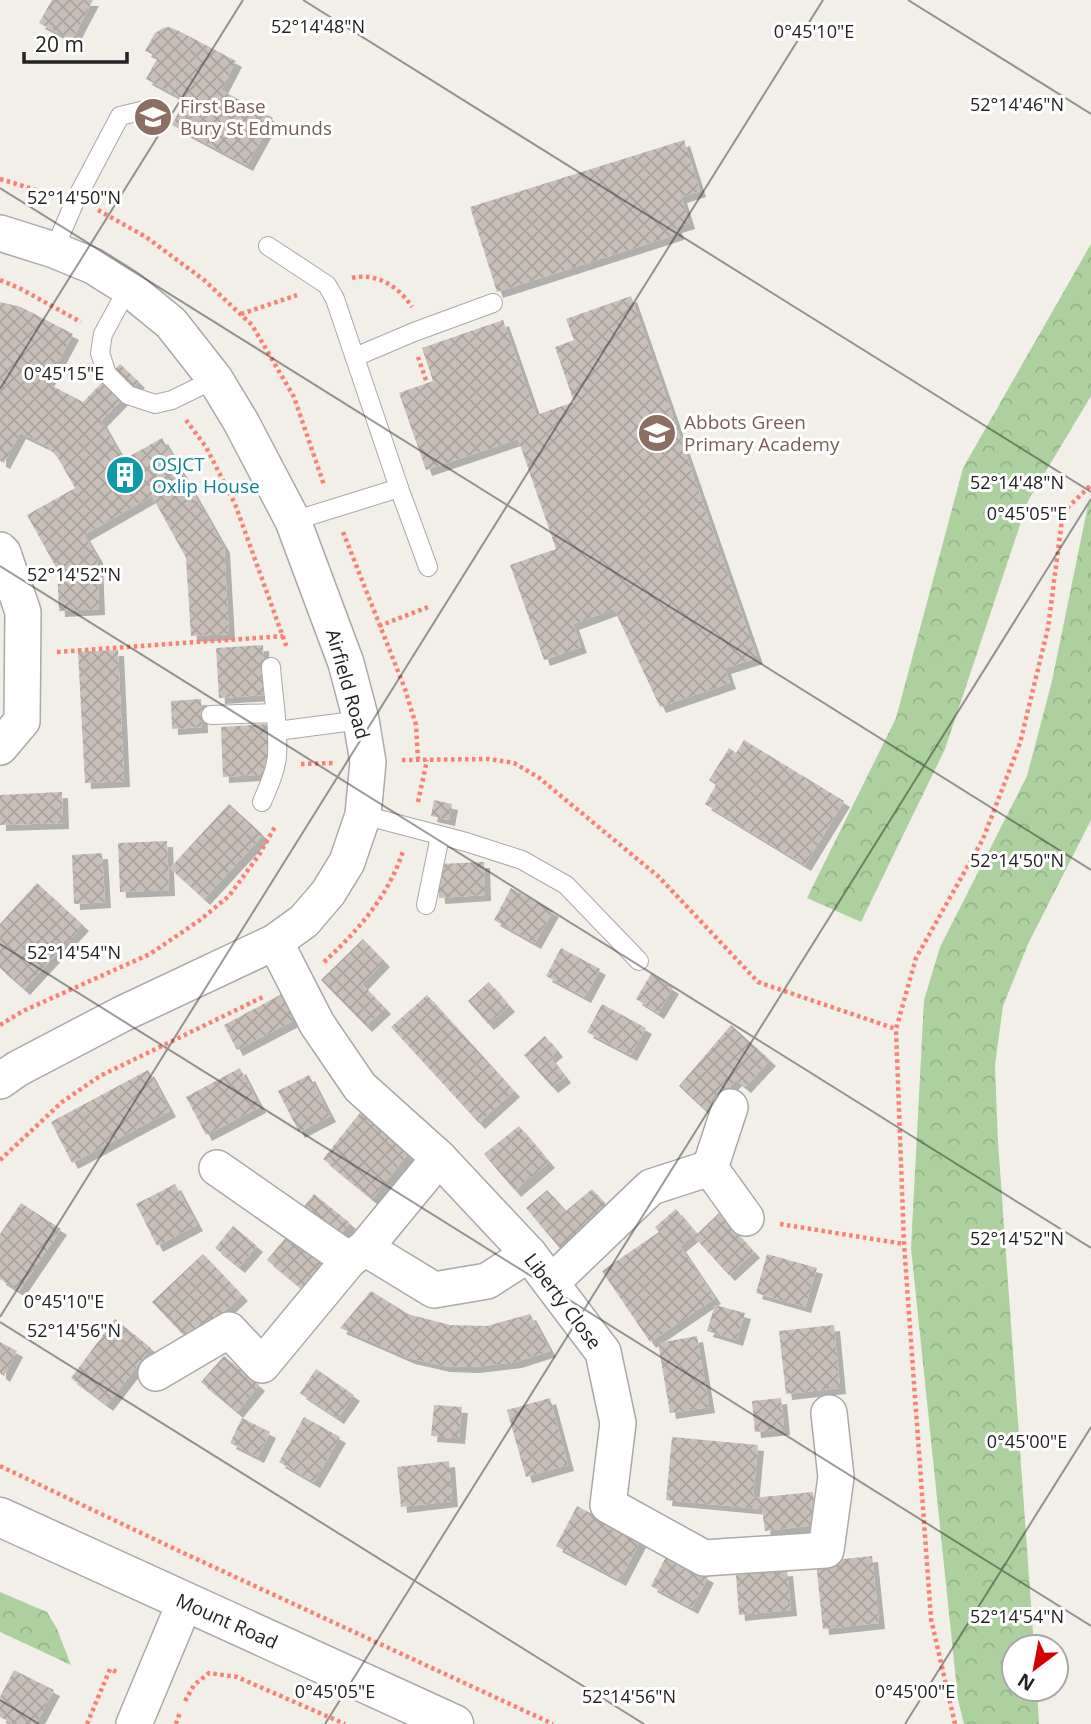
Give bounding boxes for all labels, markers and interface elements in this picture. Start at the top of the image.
text: 52°14'48"N [271,14,365,38]
text: 0°45'10"E [774,19,854,43]
scale bar [24,21,128,65]
text: 20 m [35,30,84,58]
text: 52°14'46"N [970,92,1064,116]
place label: First Base Bury St Edmunds [180,93,332,141]
school or university icon: First Base Bury St Edmunds [132,96,174,138]
text: 52°14'50"N [27,185,121,209]
text: 0°45'15"E [24,361,104,385]
place label: Abbots Green Primary Academy [684,409,840,457]
school or university icon: Abbots Green Primary Academy [636,412,678,454]
place label: OSJCT Oxlip House [152,451,260,499]
building icon: OSJCT Oxlip House [104,454,146,496]
text: 52°14'48"N [970,470,1064,494]
text: 0°45'05"E [987,501,1067,525]
text: 52°14'52"N [27,562,121,586]
street label: Airfield Road [320,626,376,742]
text: 52°14'50"N [970,848,1064,872]
text: 52°14'54"N [27,940,121,964]
text: 52°14'52"N [970,1226,1064,1250]
street label: Liberty Close [518,1248,608,1354]
text: 0°45'10"E [24,1289,104,1313]
text: 52°14'56"N [27,1318,121,1342]
text: 0°45'00"E [987,1429,1067,1453]
street label: Mount Road [172,1587,282,1655]
text: 52°14'54"N [970,1604,1064,1628]
north arrow [1000,1633,1070,1703]
text: N [1013,1667,1039,1698]
text: 0°45'05"E [295,1679,375,1703]
text: 0°45'00"E [875,1679,955,1703]
text: 52°14'56"N [582,1684,676,1708]

